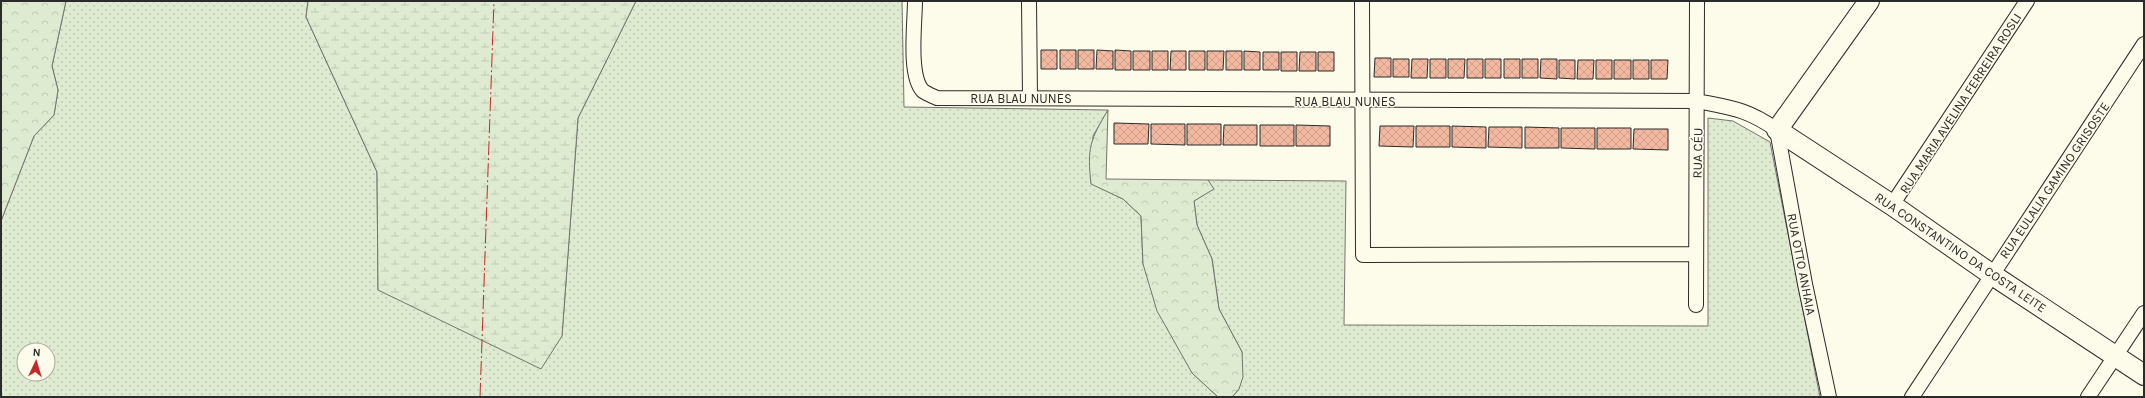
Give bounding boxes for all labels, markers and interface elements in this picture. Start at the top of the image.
street label: RUA MARIA AVELINA FERREIRA ROSLI [1896,10,2024,196]
street label: RUA BLAU NUNES [970,91,1072,106]
street label: RUA BLAU NUNES [1294,94,1396,109]
street label: RUA EULALIA GAMINO GRISOSTE [1996,99,2112,261]
street label: RUA CÉU [1688,127,1705,179]
street label: RUA CONSTANTINO DA COSTA LEITE [1872,189,2049,316]
street label: RUA OTTO ANHAIA [1784,212,1819,317]
north arrow [16,342,56,382]
text: N [32,346,41,359]

